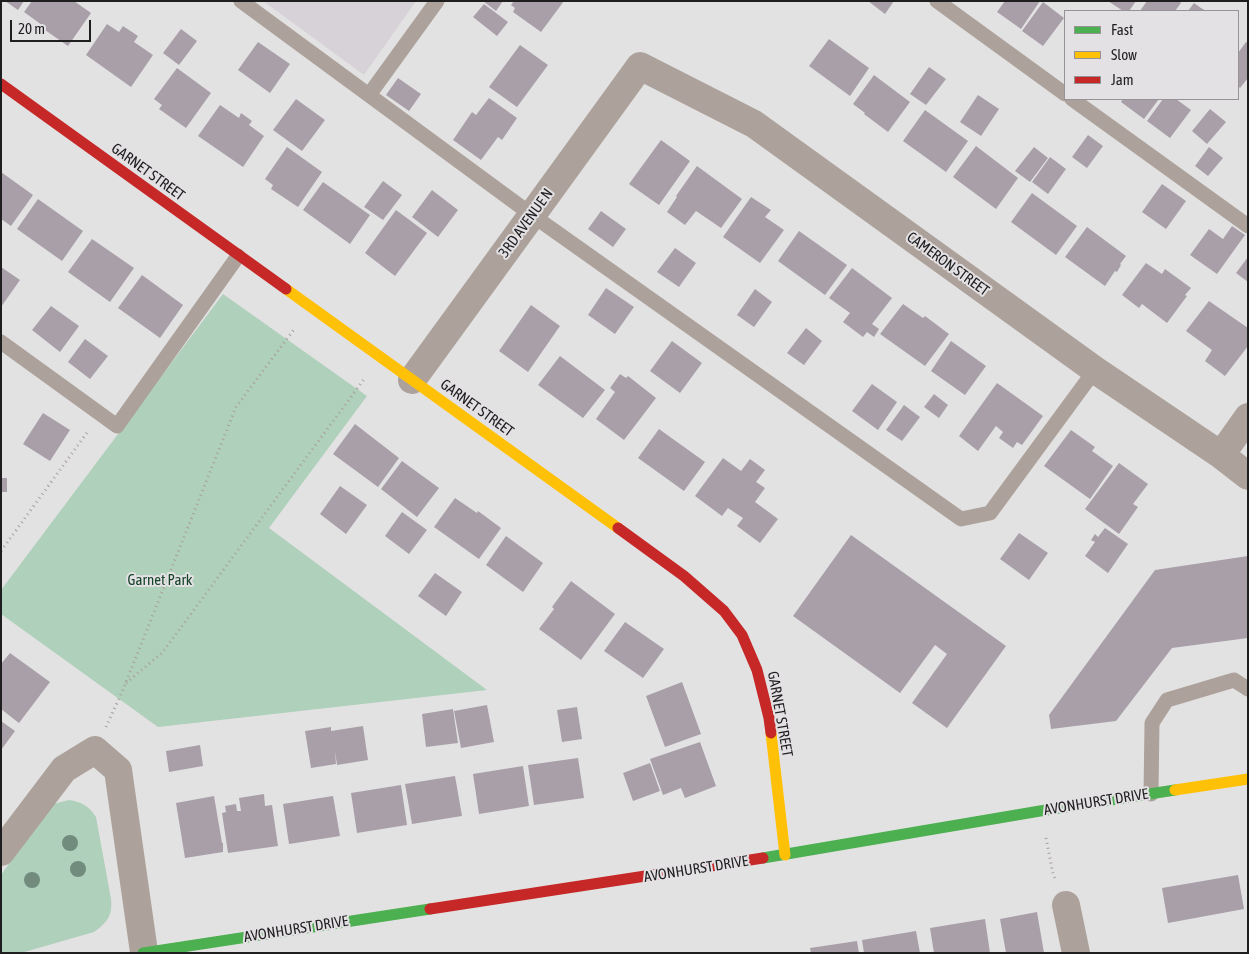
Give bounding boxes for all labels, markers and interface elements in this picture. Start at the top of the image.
scale bar [12,10,94,42]
legend [1064,10,1239,100]
text: 20 m [18,20,45,37]
text: Fast [1111,21,1133,38]
text: Slow [1111,46,1137,63]
text: Jam [1111,71,1134,88]
street label: GARNET STREET [108,139,188,205]
street label: 3RD AVENUE N [495,185,557,261]
street label: CAMERON STREET [903,228,993,300]
street label: GARNET STREET [437,375,517,441]
park label: Garnet Park [128,571,192,589]
street label: GARNET STREET [764,670,796,758]
street label: AVONHURST DRIVE [1043,785,1149,819]
street label: AVONHURST DRIVE [643,852,749,886]
street label: AVONHURST DRIVE [243,912,349,946]

